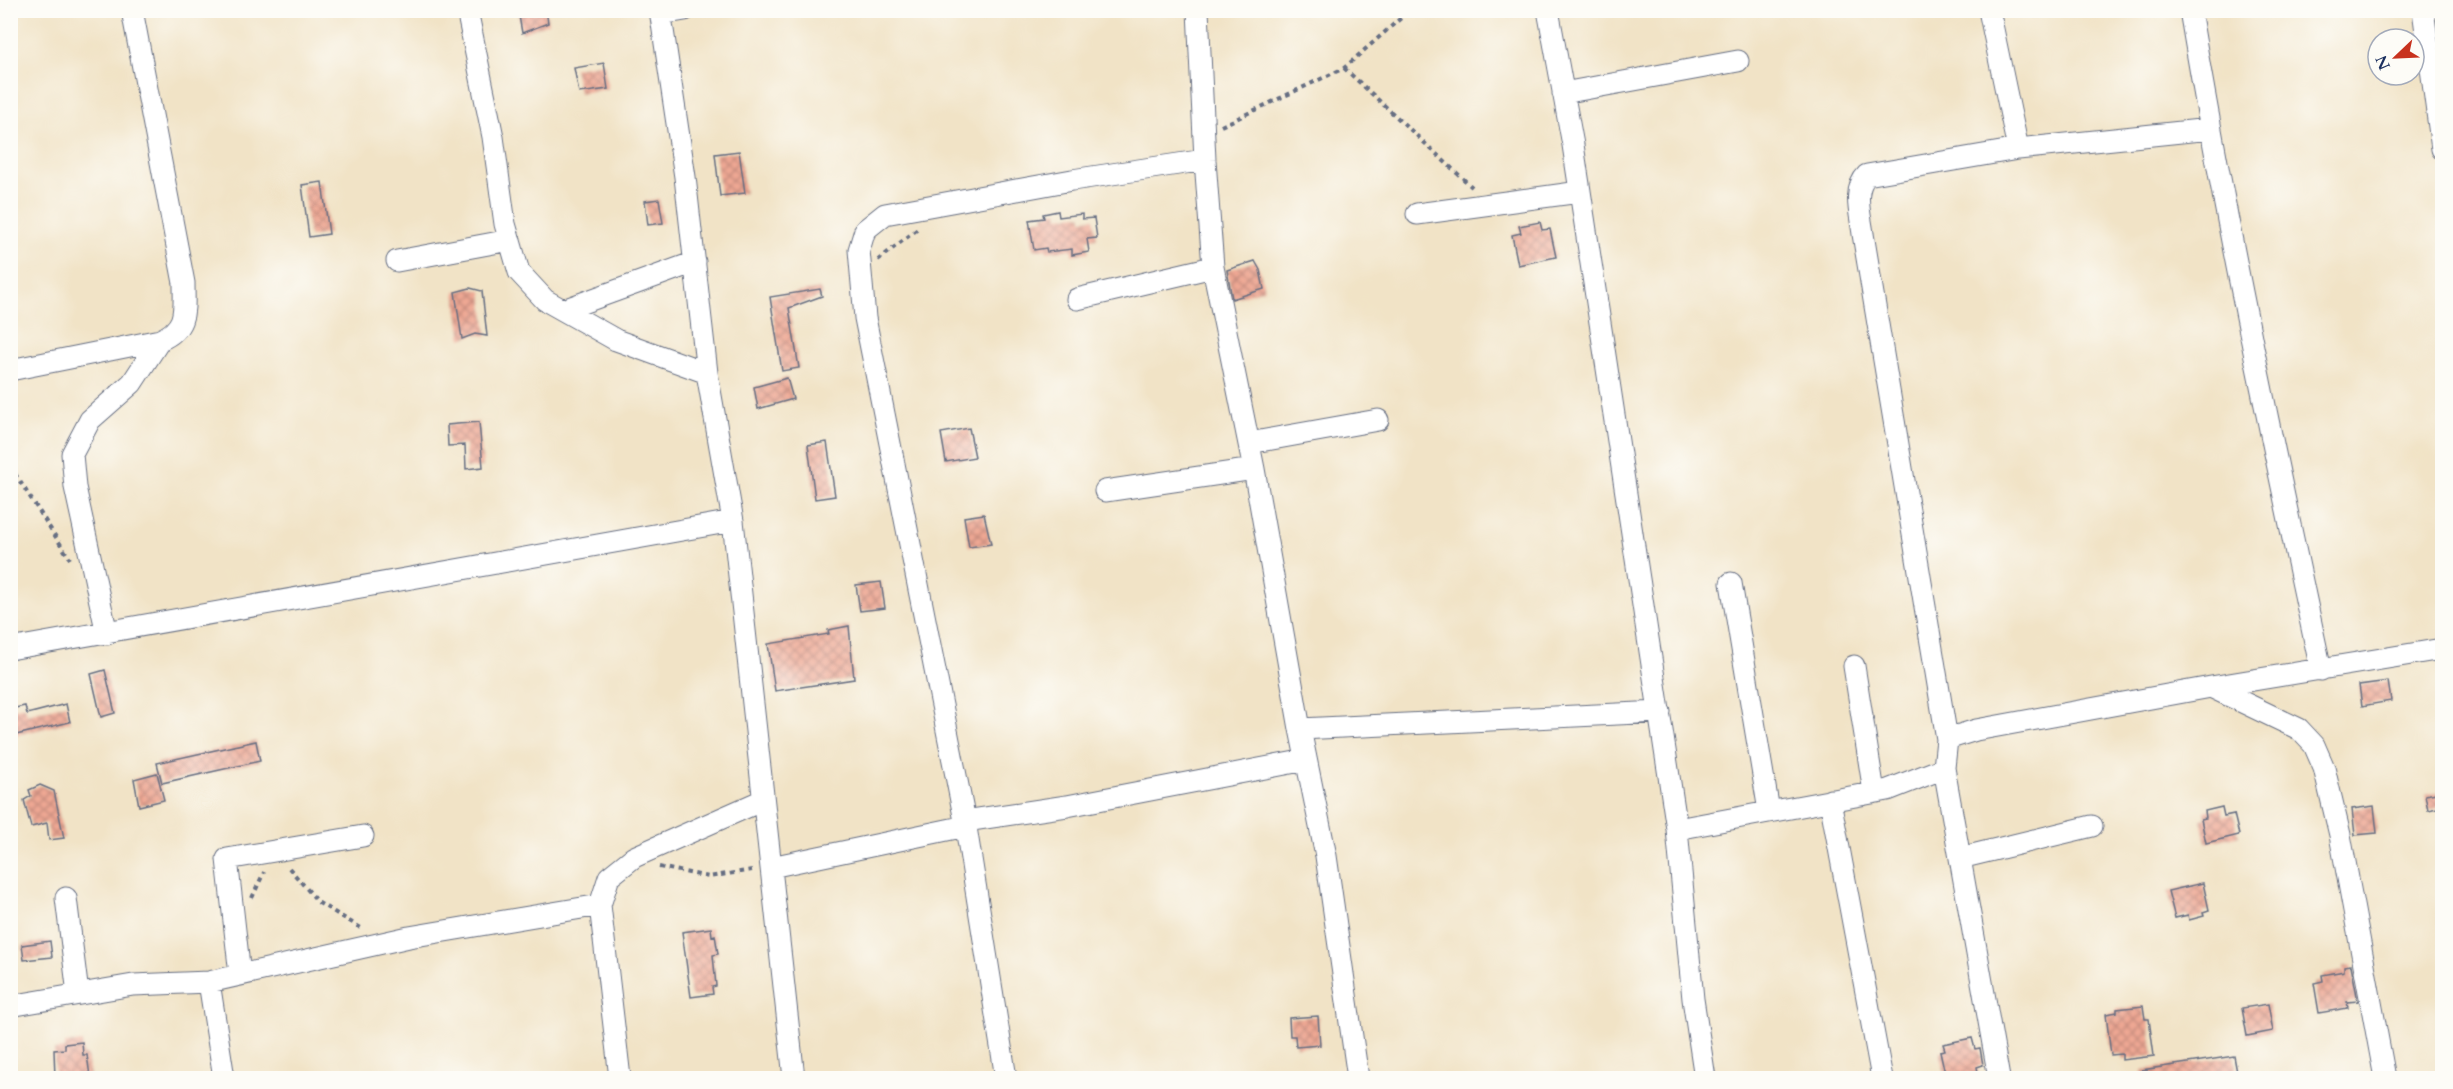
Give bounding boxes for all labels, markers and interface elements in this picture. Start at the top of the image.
north arrow [2366,27,2426,87]
text: N [2370,52,2396,73]

